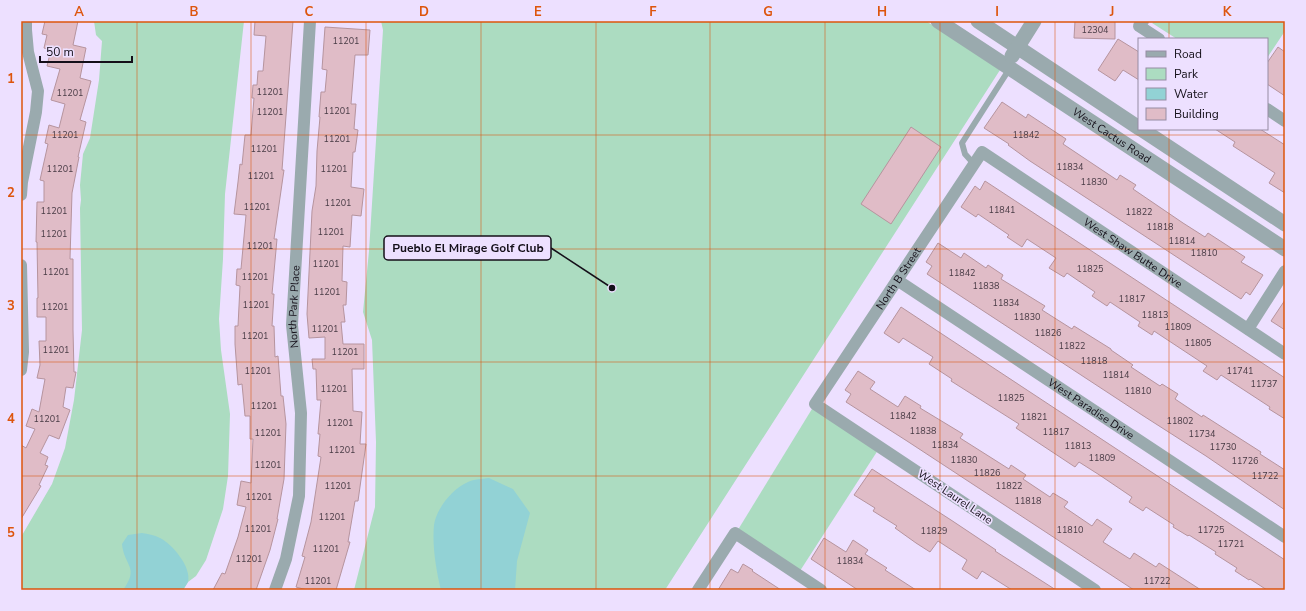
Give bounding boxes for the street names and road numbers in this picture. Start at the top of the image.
street label: West Cactus Road [1070,104,1154,167]
street label: West Shaw Butte Drive [1081,214,1186,291]
street label: North B Street [872,244,924,312]
street label: North Park Place [284,265,303,349]
street label: West Paradise Drive [1045,375,1137,443]
street label: West Laurel Lane [915,466,995,528]

